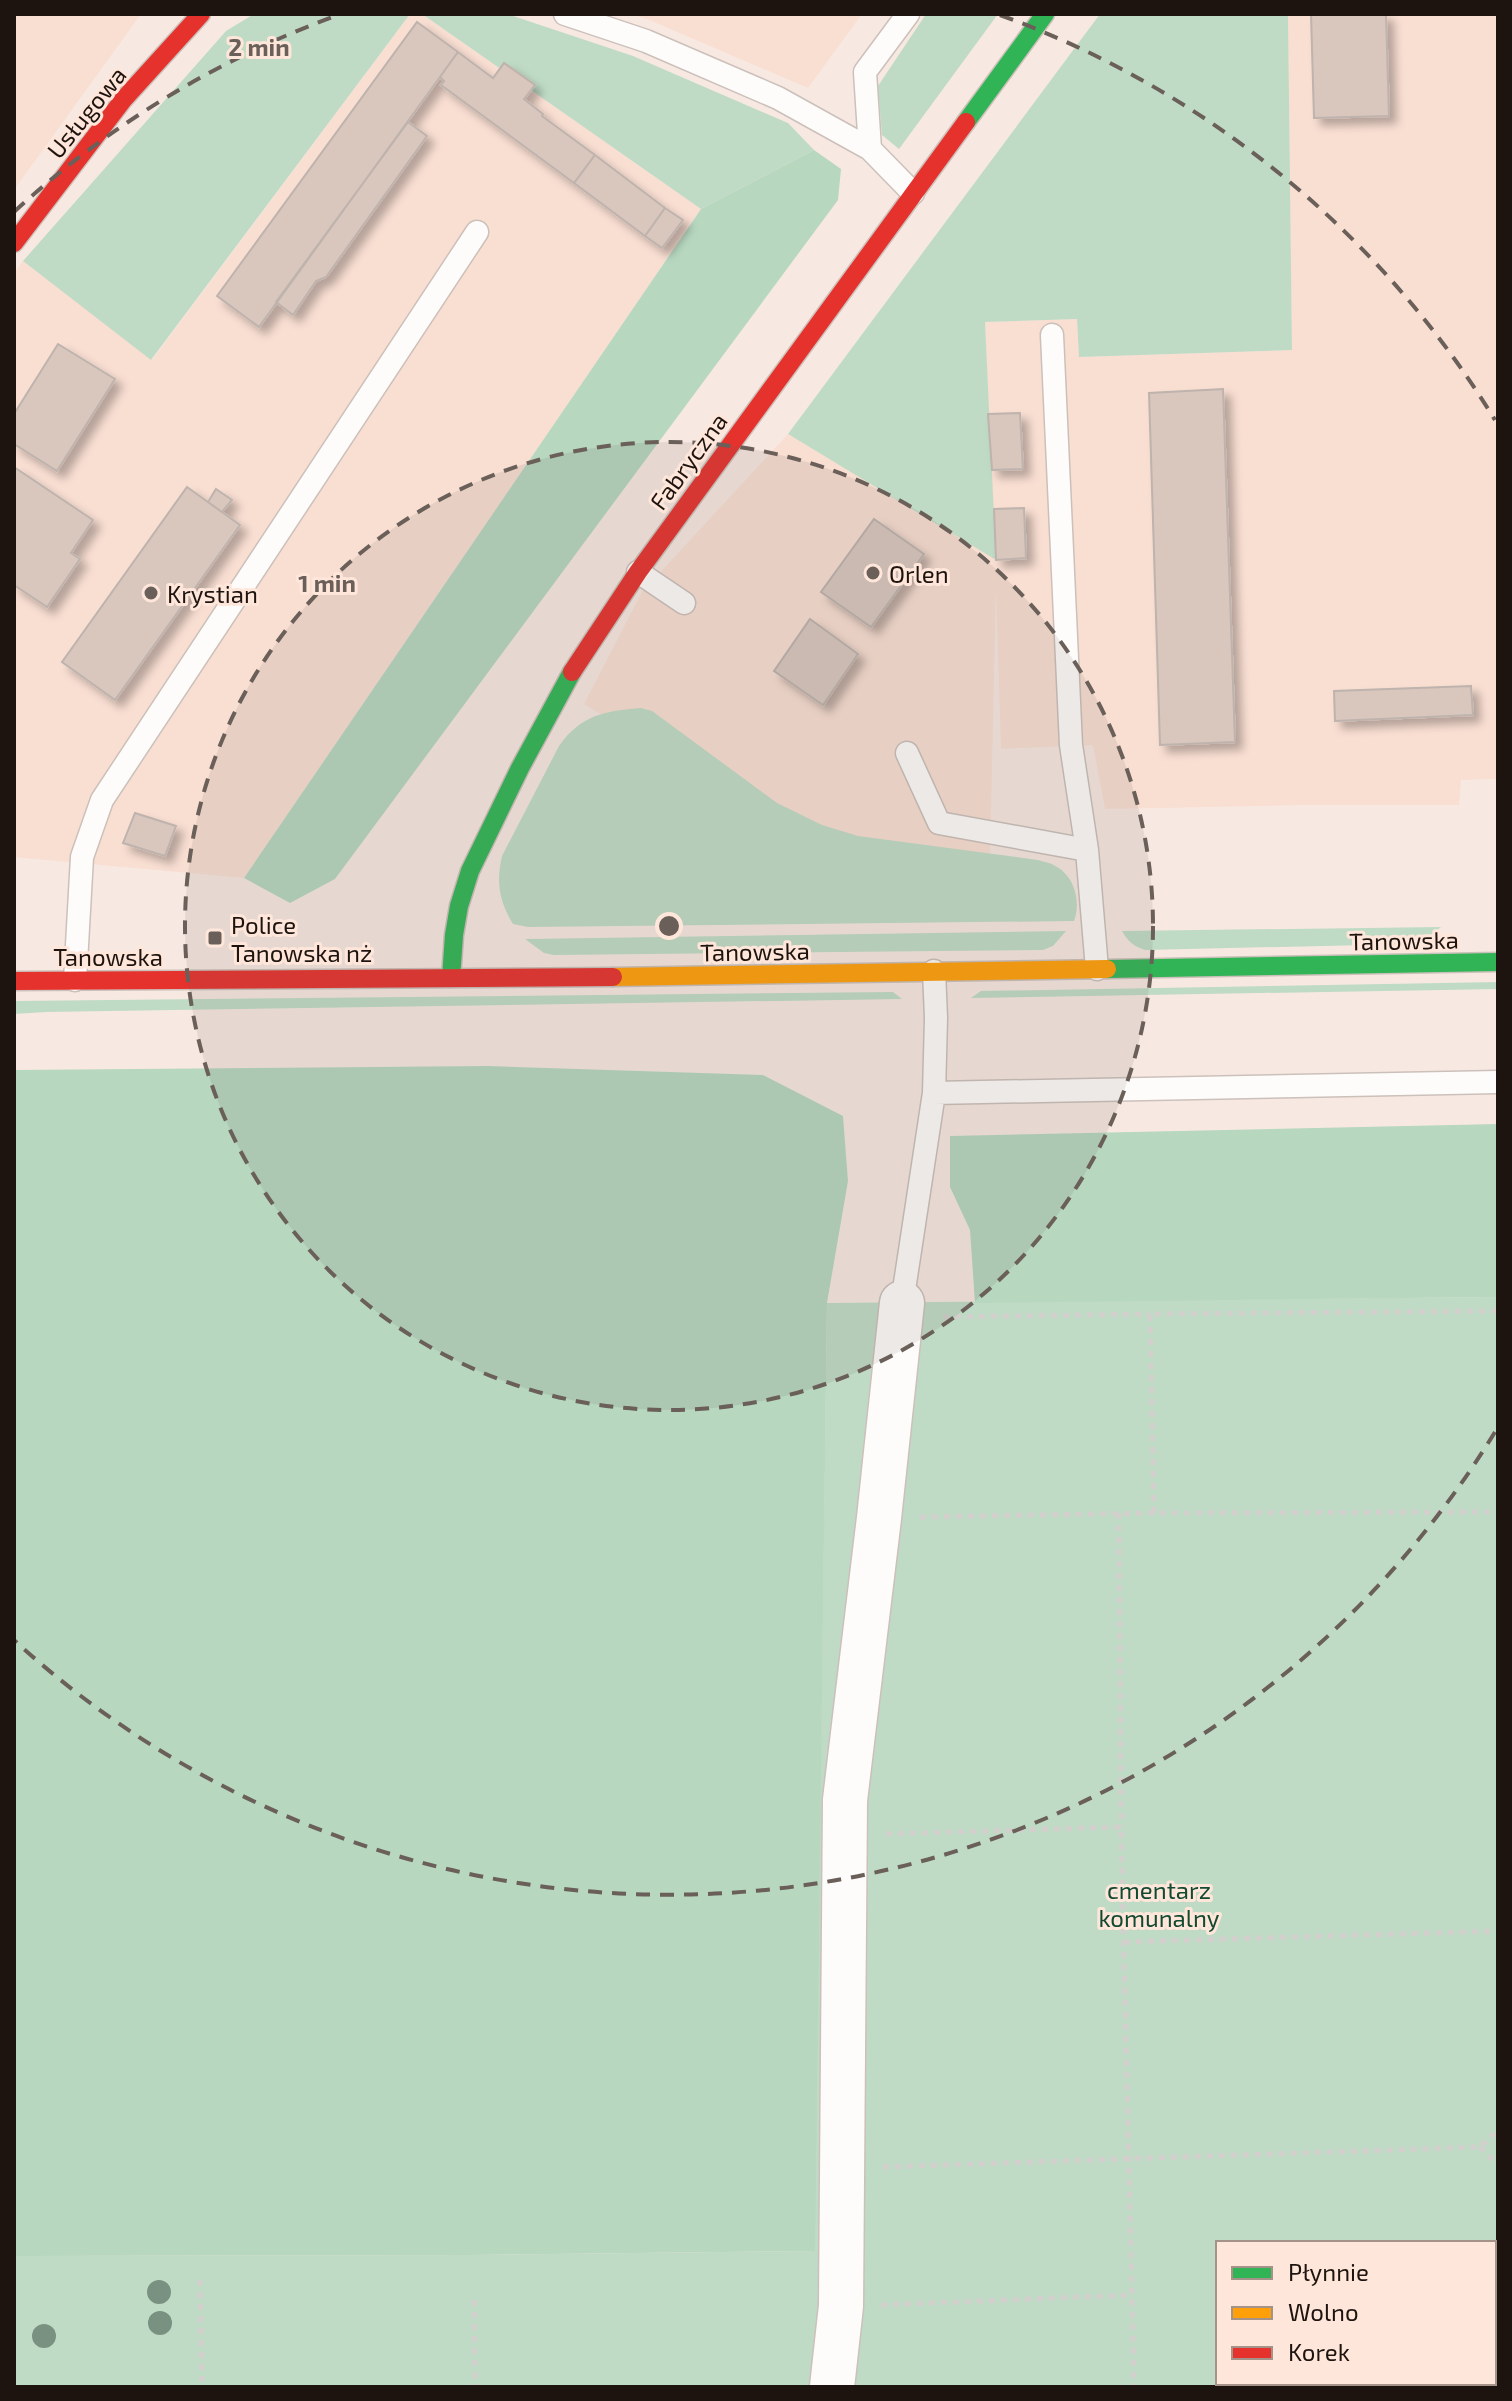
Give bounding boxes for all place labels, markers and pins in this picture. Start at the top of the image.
place label: Orlen [889,559,949,588]
marker: Orlen [864,564,882,582]
place label: Krystian [167,579,258,608]
marker: Krystian [142,584,160,602]
place label: Police Tanowska nż [231,910,372,967]
centre of rings [655,912,683,940]
marker: Police Tanowska nż [206,929,224,947]

